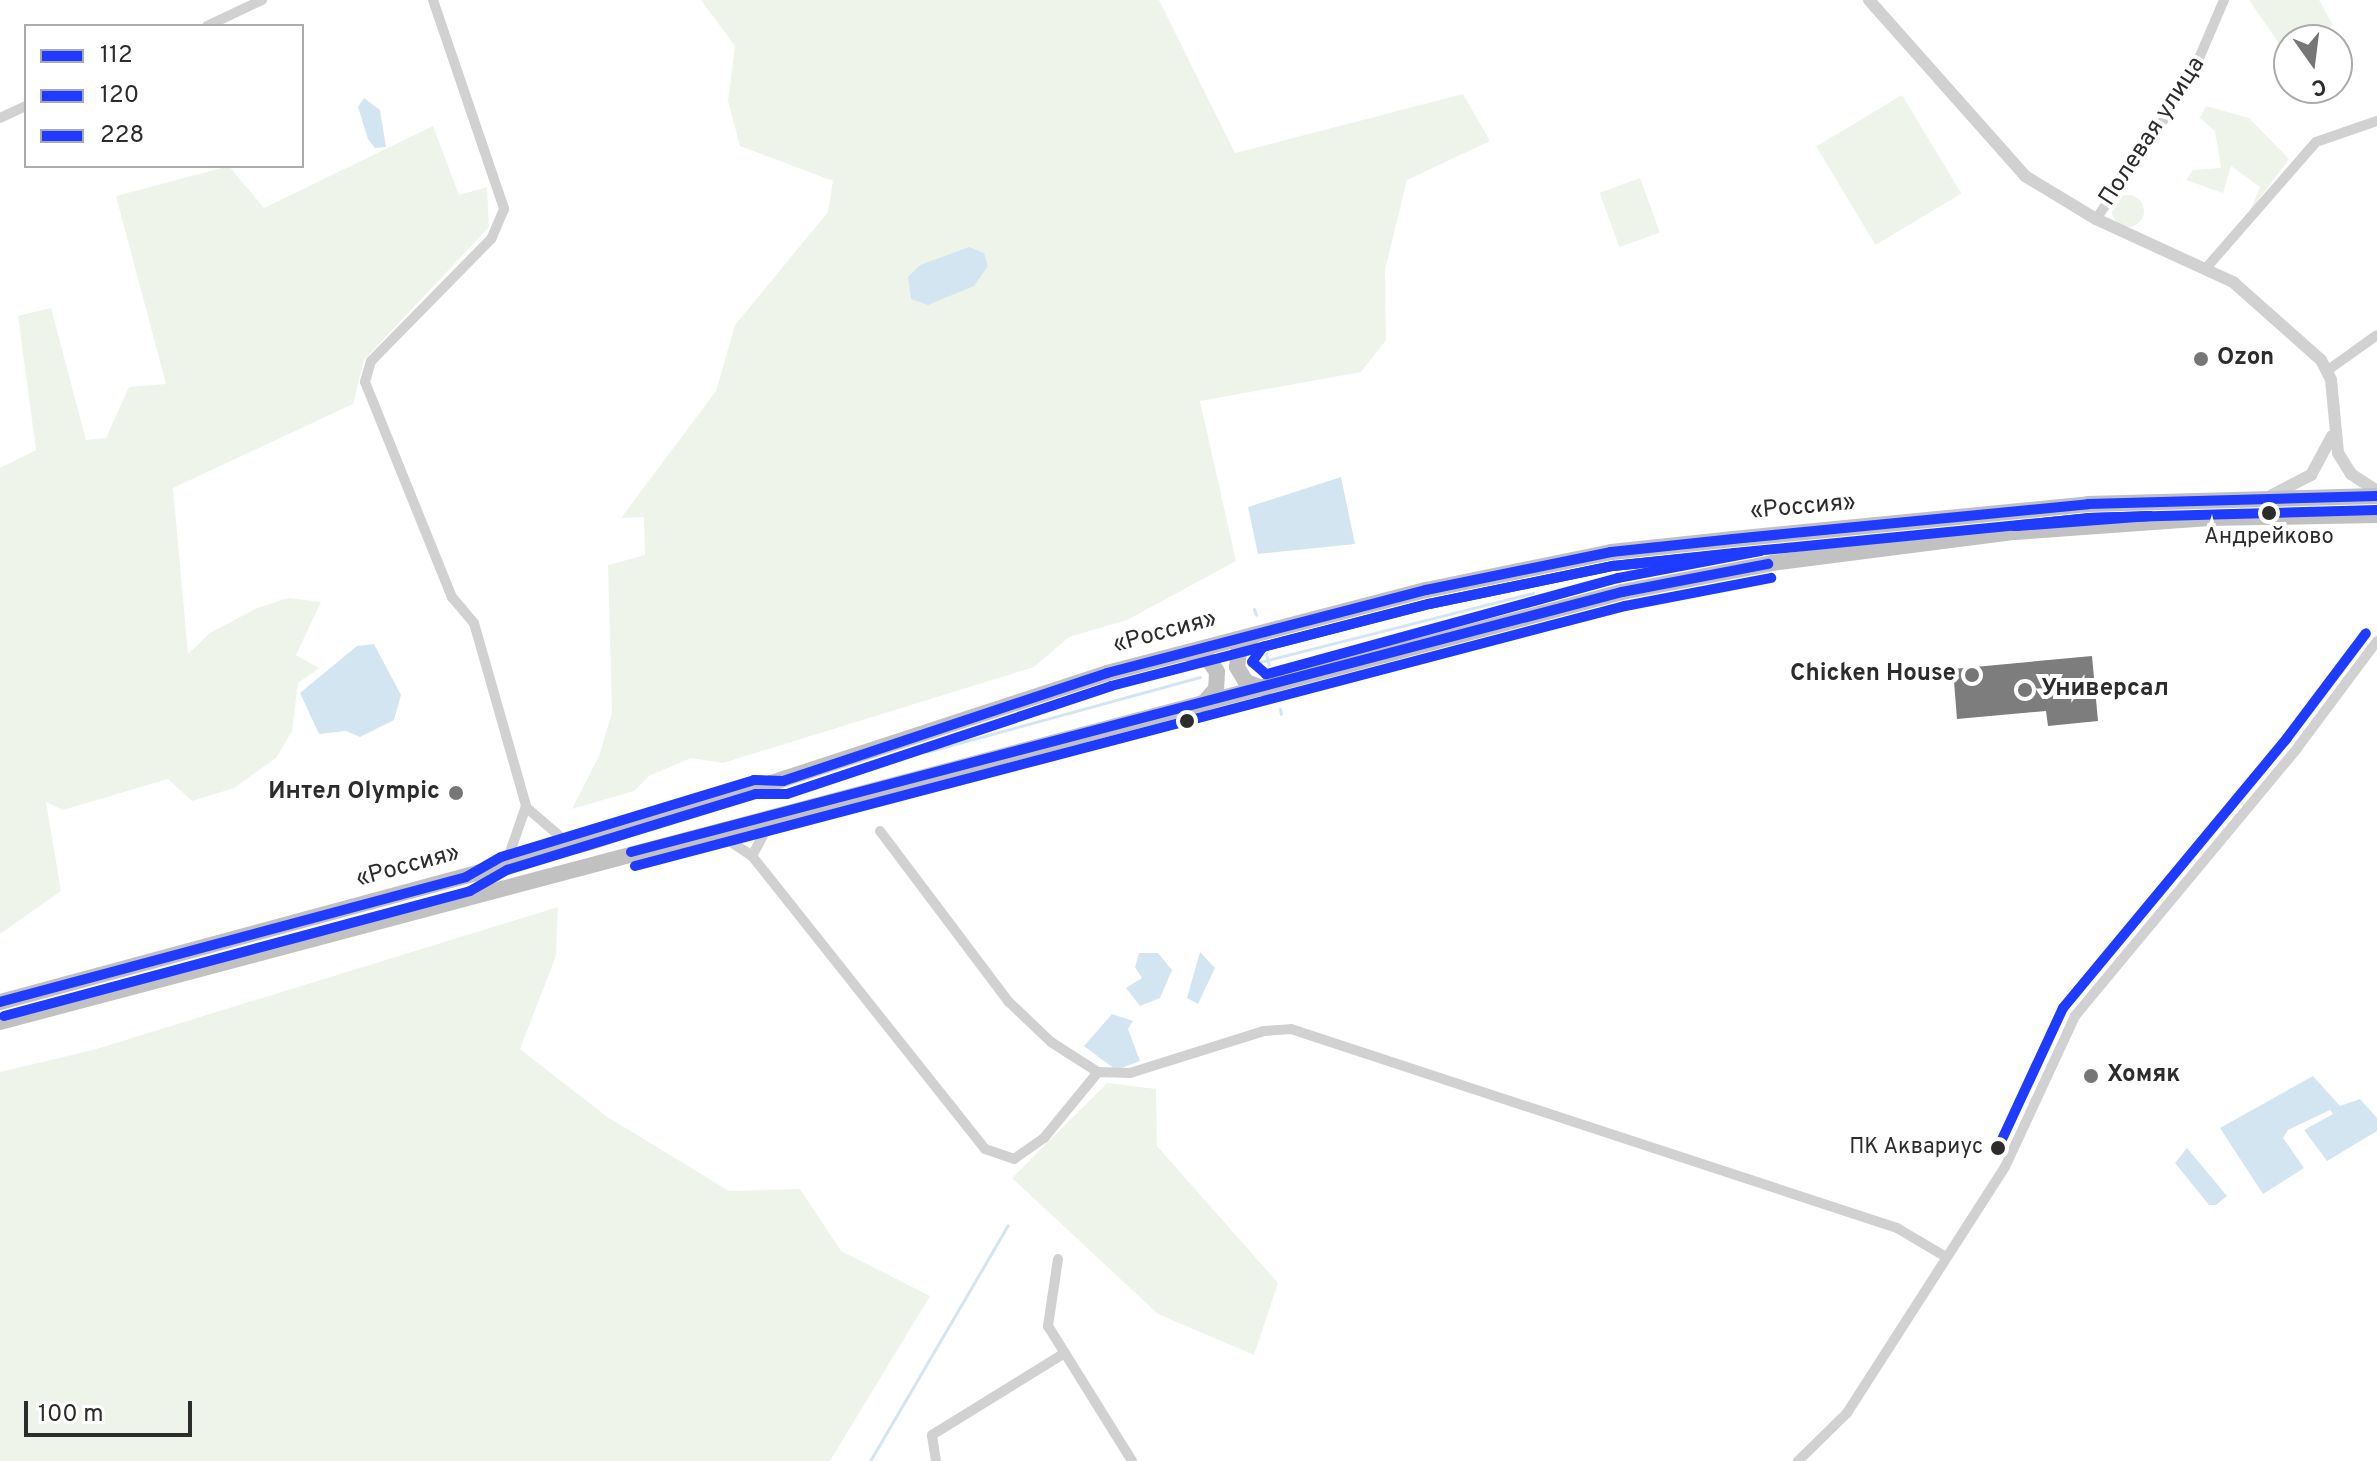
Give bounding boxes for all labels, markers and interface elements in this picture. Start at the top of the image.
legend [24,24,304,168]
north arrow [2273,24,2353,104]
text: 112 [100,41,133,71]
street label: Полевая улица [2094,52,2212,212]
text: С [2308,71,2329,101]
text: 120 [100,81,139,111]
text: 228 [100,121,144,151]
place label: Ozon [2217,345,2274,373]
marker: Ozon [2192,350,2210,368]
street label: «Россия» [1749,489,1857,527]
marker: Андрейково [2261,505,2277,521]
place label: Андрейково [2204,525,2334,551]
street label: «Россия» [1110,605,1220,661]
place label: Chicken House [1790,661,1956,689]
marker: Chicken House [1963,666,1981,684]
place label: Универсал [2041,676,2169,704]
marker: Универсал [2016,681,2034,699]
unlabelled marker [1179,713,1195,729]
place label: Интел Olympic [268,779,440,807]
marker: Интел Olympic [447,784,465,802]
street label: «Россия» [353,839,463,895]
place label: Хомяк [2107,1062,2180,1090]
marker: Хомяк [2082,1067,2100,1085]
place label: ПК Аквариус [1848,1135,1983,1161]
marker: ПК Аквариус [1990,1140,2006,1156]
scale bar [28,1385,196,1435]
text: 100 m [38,1400,104,1430]

